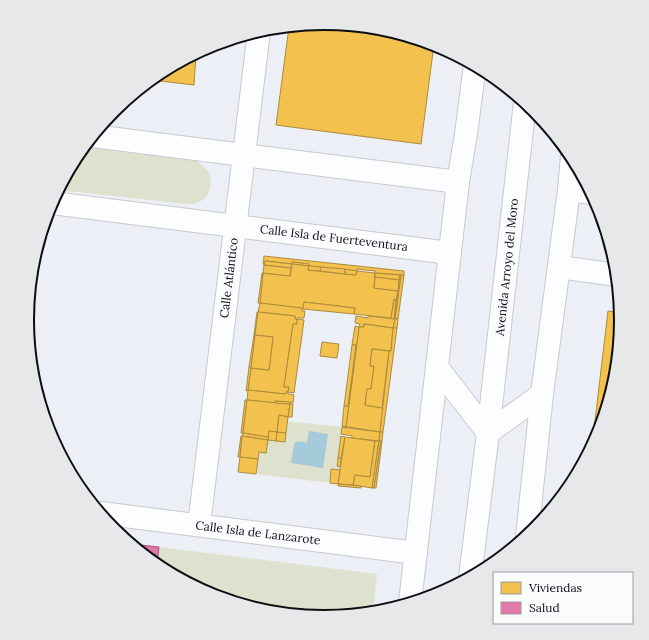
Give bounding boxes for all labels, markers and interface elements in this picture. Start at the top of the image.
street label: Avenida Arroyo del Moro [492,197,521,337]
street label: Calle Isla de Fuerteventura [259,221,409,254]
street label: Calle Atlántico [216,237,241,319]
street label: Calle Isla de Lanzarote [195,517,322,548]
legend [493,572,633,624]
text: Viviendas [528,580,583,595]
text: Salud [529,600,560,615]

